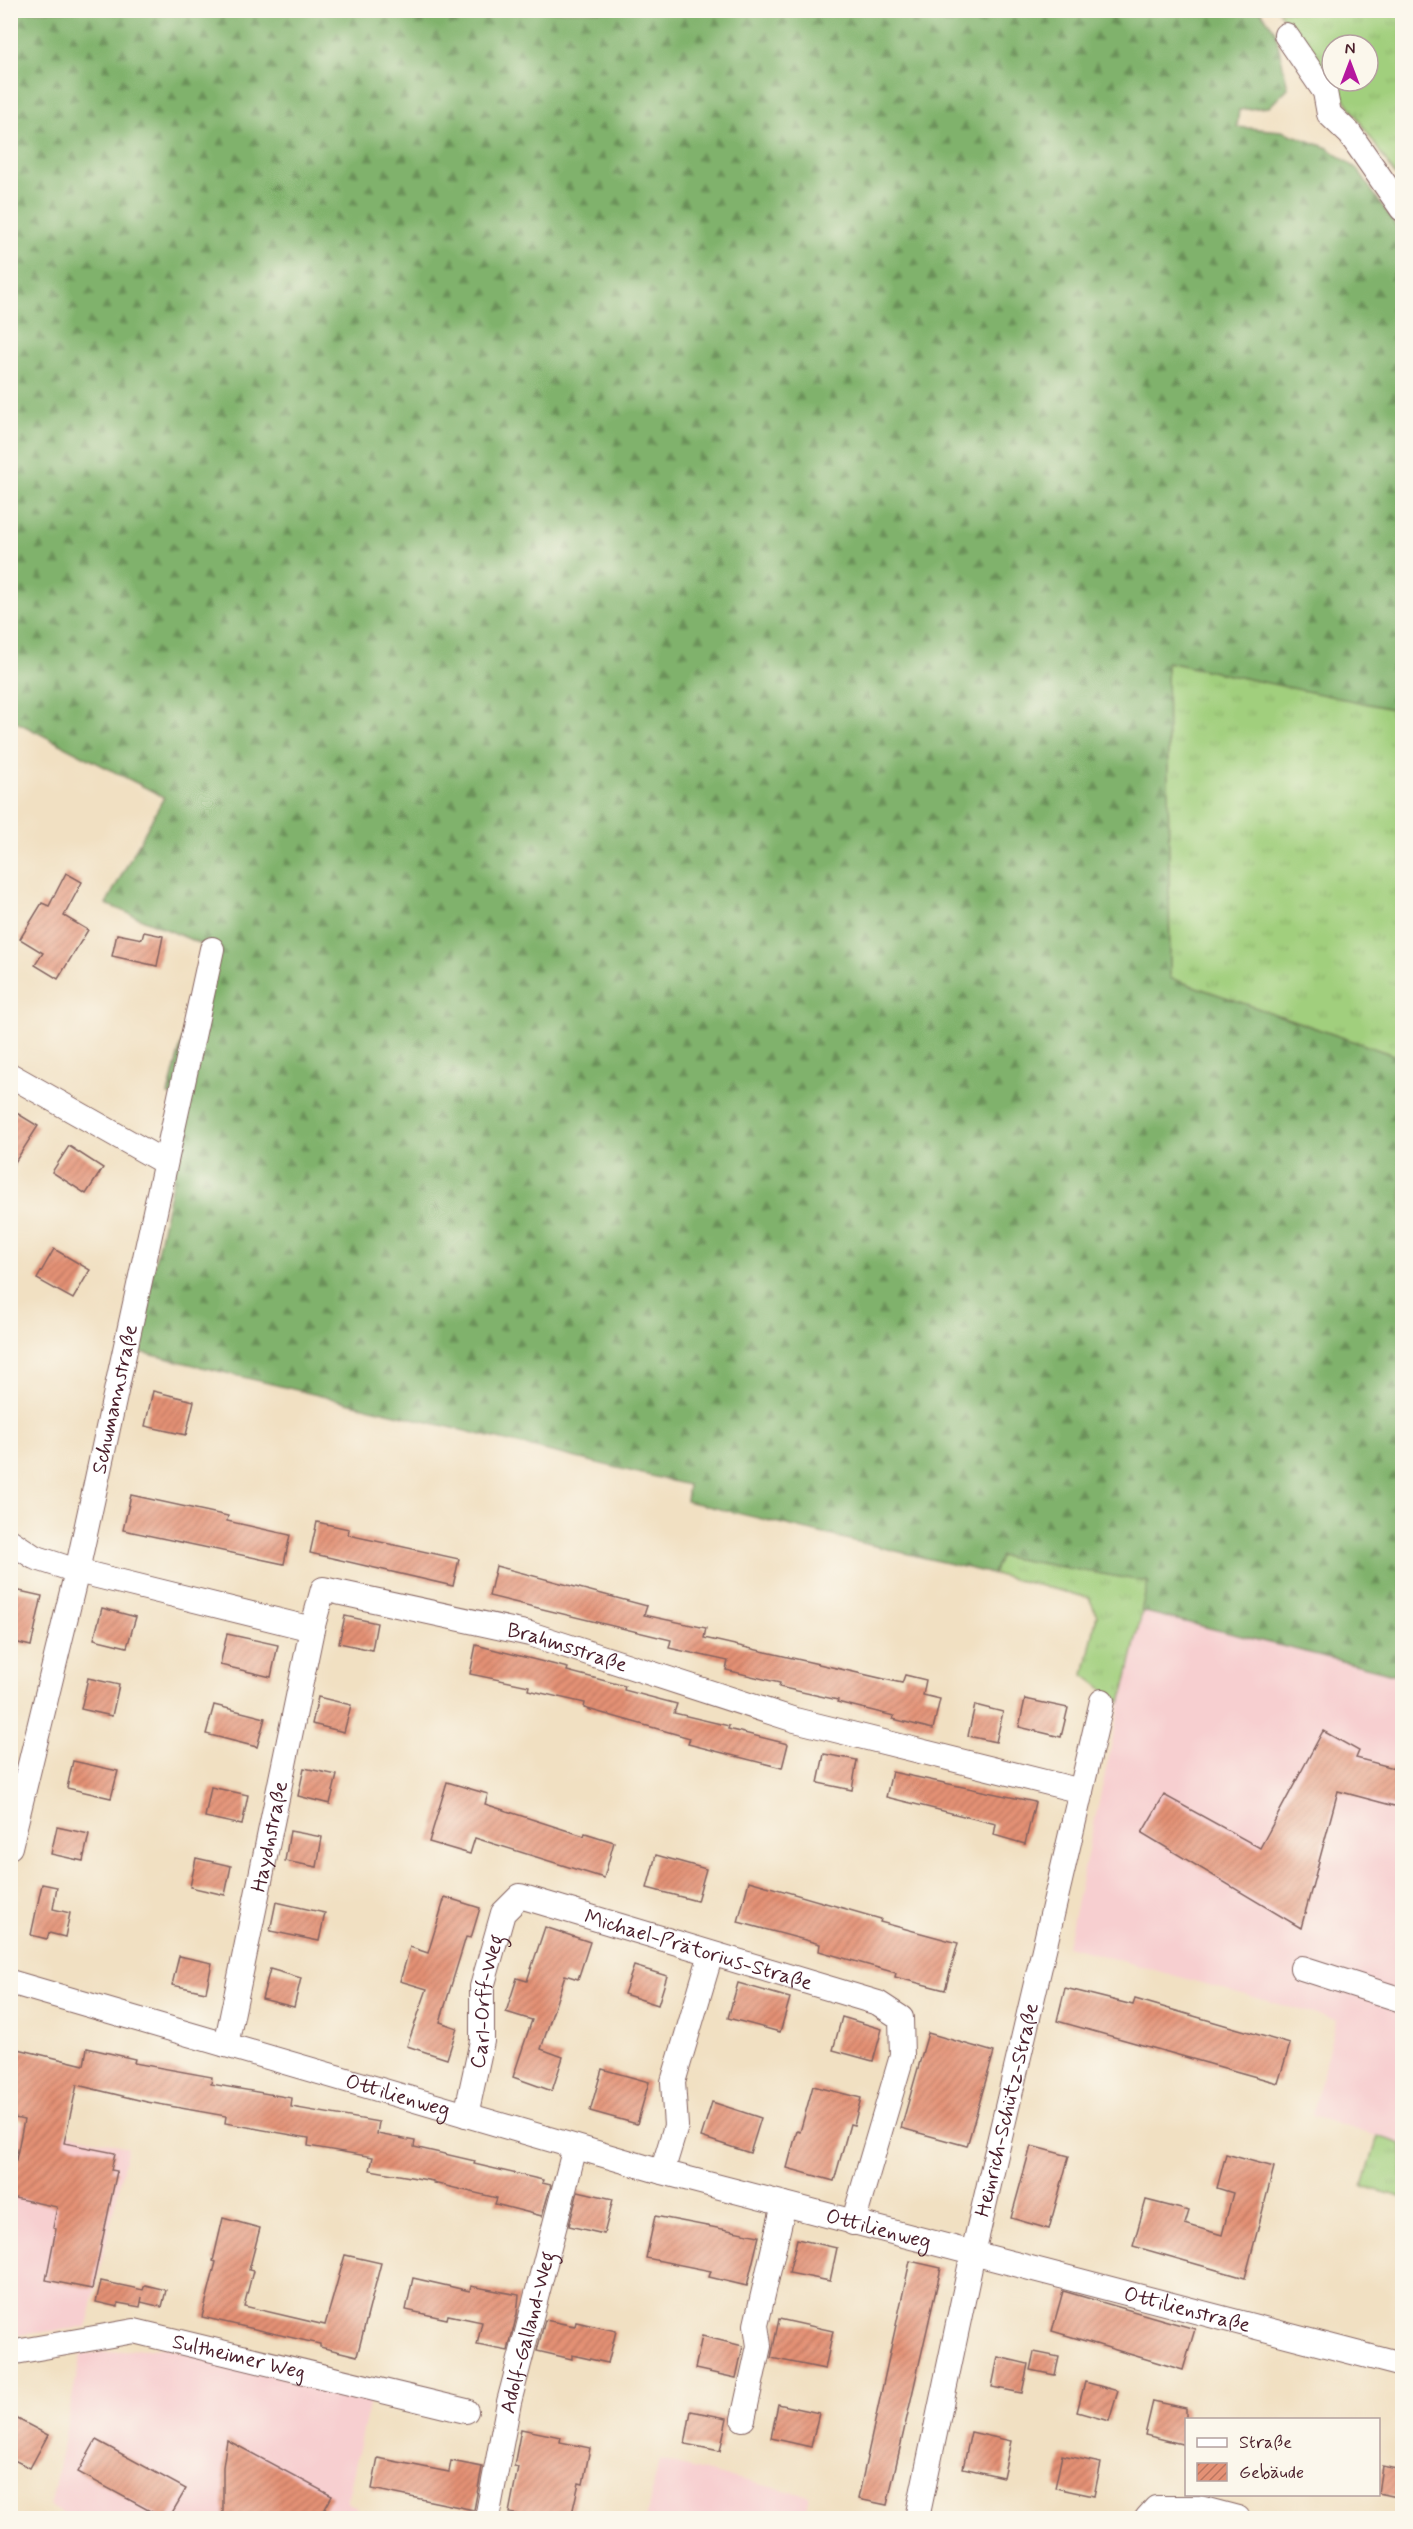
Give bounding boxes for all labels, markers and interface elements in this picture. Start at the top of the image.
north arrow [1320,33,1380,93]
text: N [1345,39,1355,60]
street label: Schumannstraße [85,1322,145,1477]
street label: Brahmsstraße [505,1616,631,1680]
street label: Haydnstraße [245,1779,295,1895]
street label: Michael-Prätorius-Straße [581,1903,816,1998]
street label: Carl-Orff-Weg [463,1931,513,2071]
street label: Heinrich-Schütz-Straße [969,2000,1046,2220]
street label: Ottilienweg [342,2067,453,2125]
street label: Ottilienweg [823,2202,934,2258]
street label: Adolf-Galland-Weg [494,2248,564,2416]
street label: Ottilienstraße [1121,2280,1253,2340]
street label: Sultheimer Weg [169,2328,308,2387]
legend [1185,2418,1380,2496]
text: Straße [1239,2431,1292,2455]
text: Gebäude [1239,2461,1304,2485]

